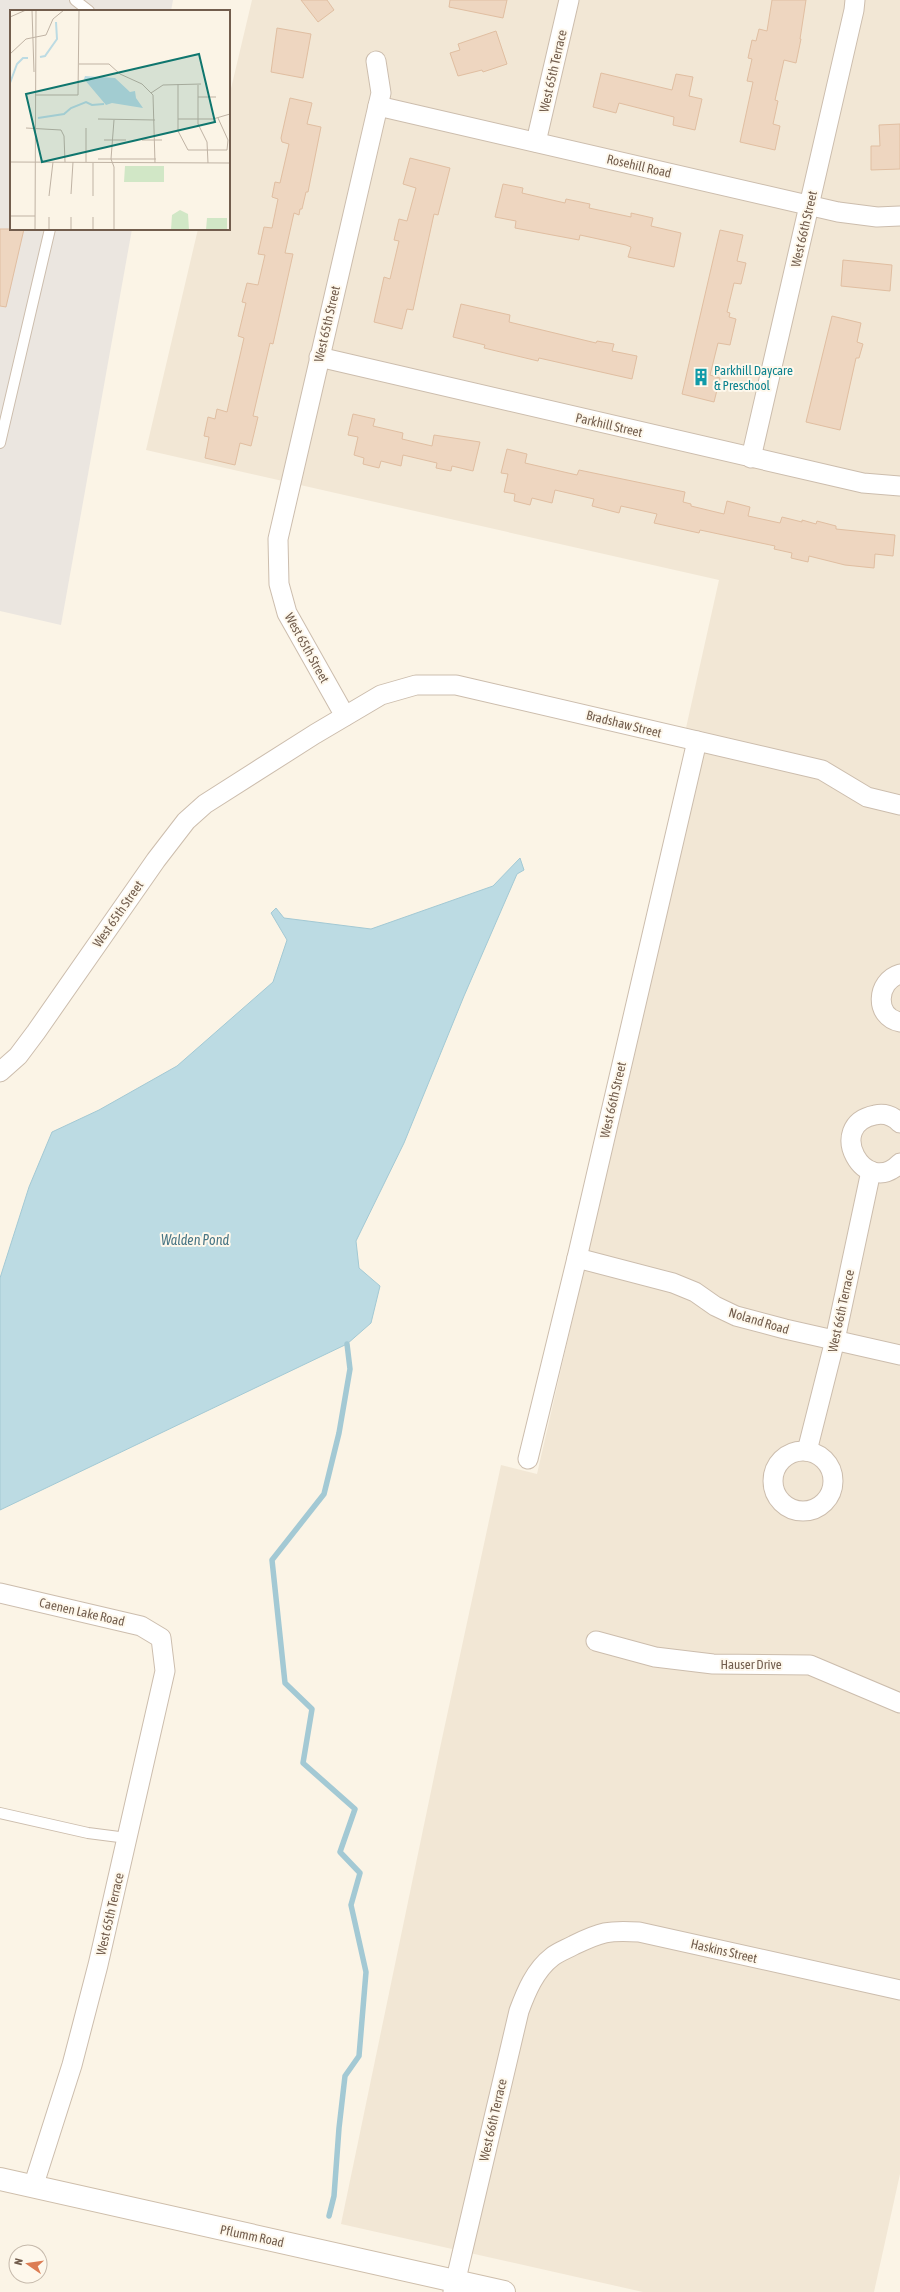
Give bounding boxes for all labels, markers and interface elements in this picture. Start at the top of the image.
inset map [10,10,230,230]
street label: West 65th Terrace [536,28,570,114]
street label: Rosehill Road [605,151,673,181]
street label: West 66th Street [788,189,820,269]
street label: West 65th Street [311,284,343,364]
place label: Parkhill Daycare & Preschool [714,363,793,393]
building icon: Parkhill Daycare & Preschool [691,367,711,387]
street label: Parkhill Street [574,410,644,440]
street label: West 65th Street [282,610,332,686]
street label: Bradshaw Street [585,707,663,741]
street label: West 65th Street [90,878,147,950]
street label: West 66th Street [597,1060,629,1140]
water label: Walden Pond [161,1232,229,1248]
street label: West 66th Terrace [825,1268,857,1354]
street label: Noland Road [727,1305,791,1337]
street label: Caenen Lake Road [38,1595,126,1629]
street label: Hauser Drive [720,1657,782,1672]
street label: West 65th Terrace [93,1871,127,1957]
street label: Haskins Street [689,1936,759,1966]
street label: West 66th Terrace [476,2077,510,2163]
street label: Pflumm Road [219,2222,285,2250]
north arrow [8,2244,48,2284]
text: N [12,2257,25,2266]

